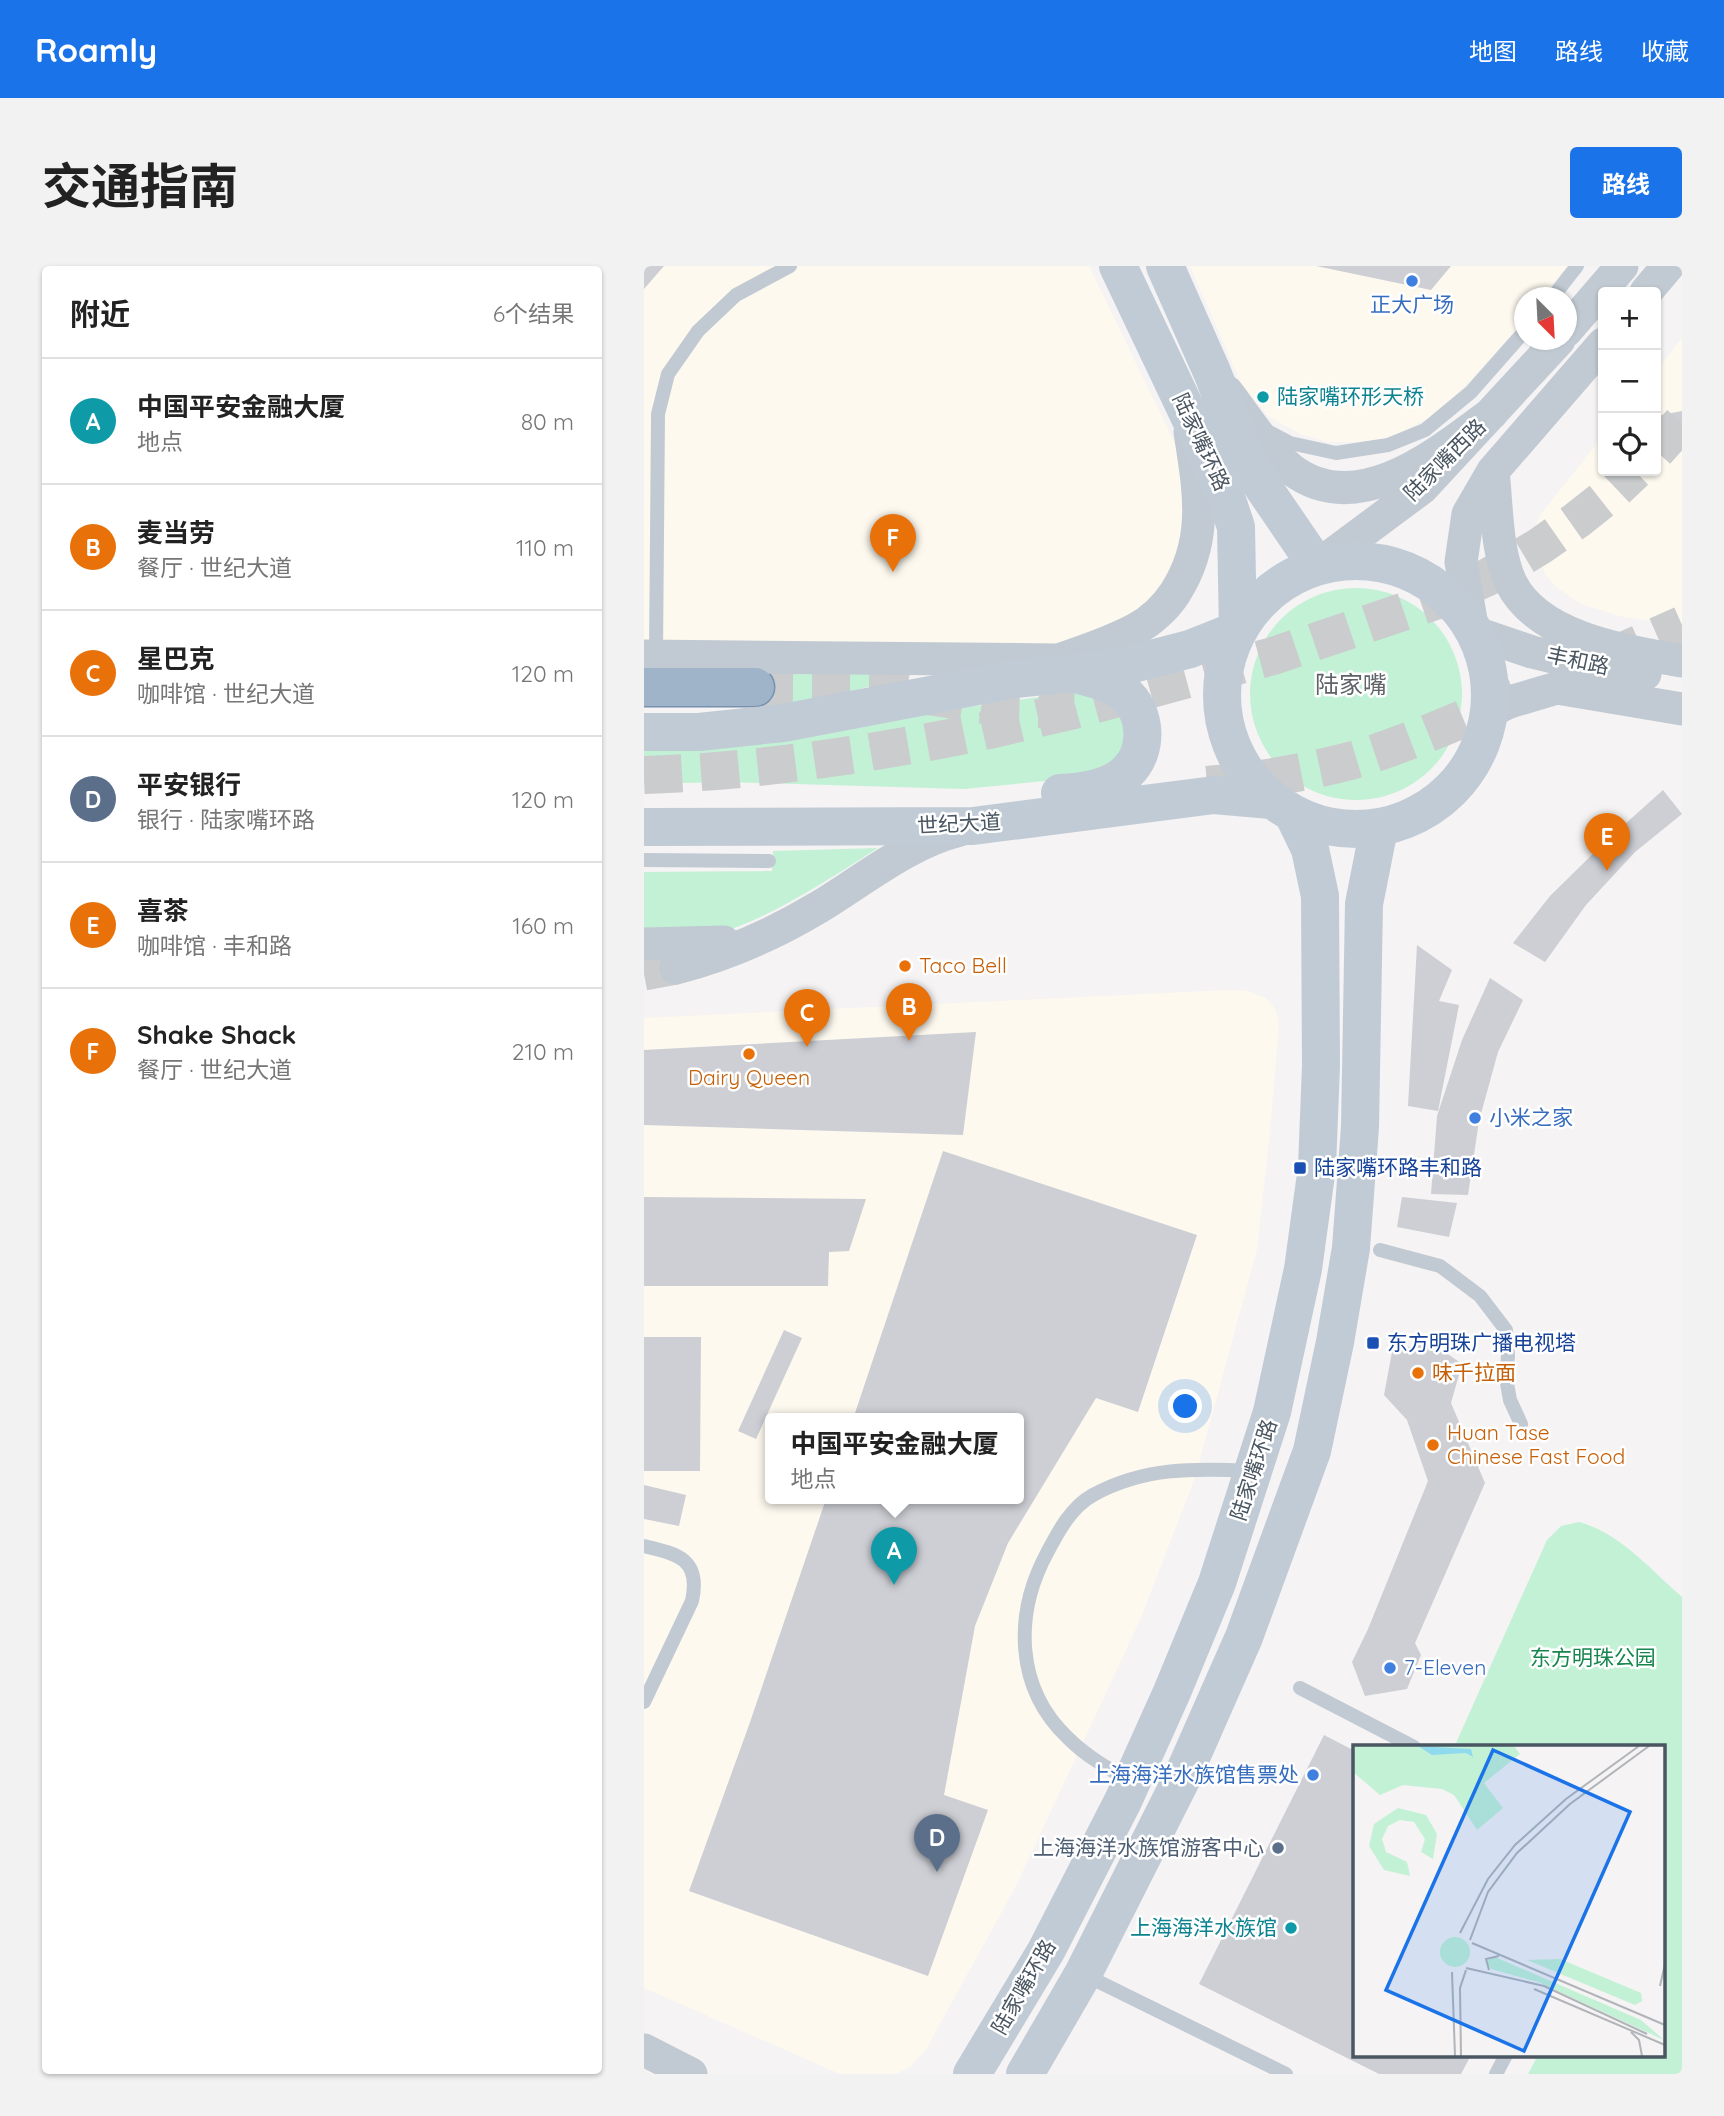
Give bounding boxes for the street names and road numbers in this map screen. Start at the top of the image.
street label: 陆家嘴环路 [1168,389,1236,495]
street label: 陆家嘴西路 [1398,413,1491,506]
street label: 丰和路 [1545,641,1612,679]
street label: 世纪大道 [916,808,1002,838]
street label: 陆家嘴环路 [1224,1416,1282,1524]
street label: 陆家嘴环路 [986,1935,1061,2038]

